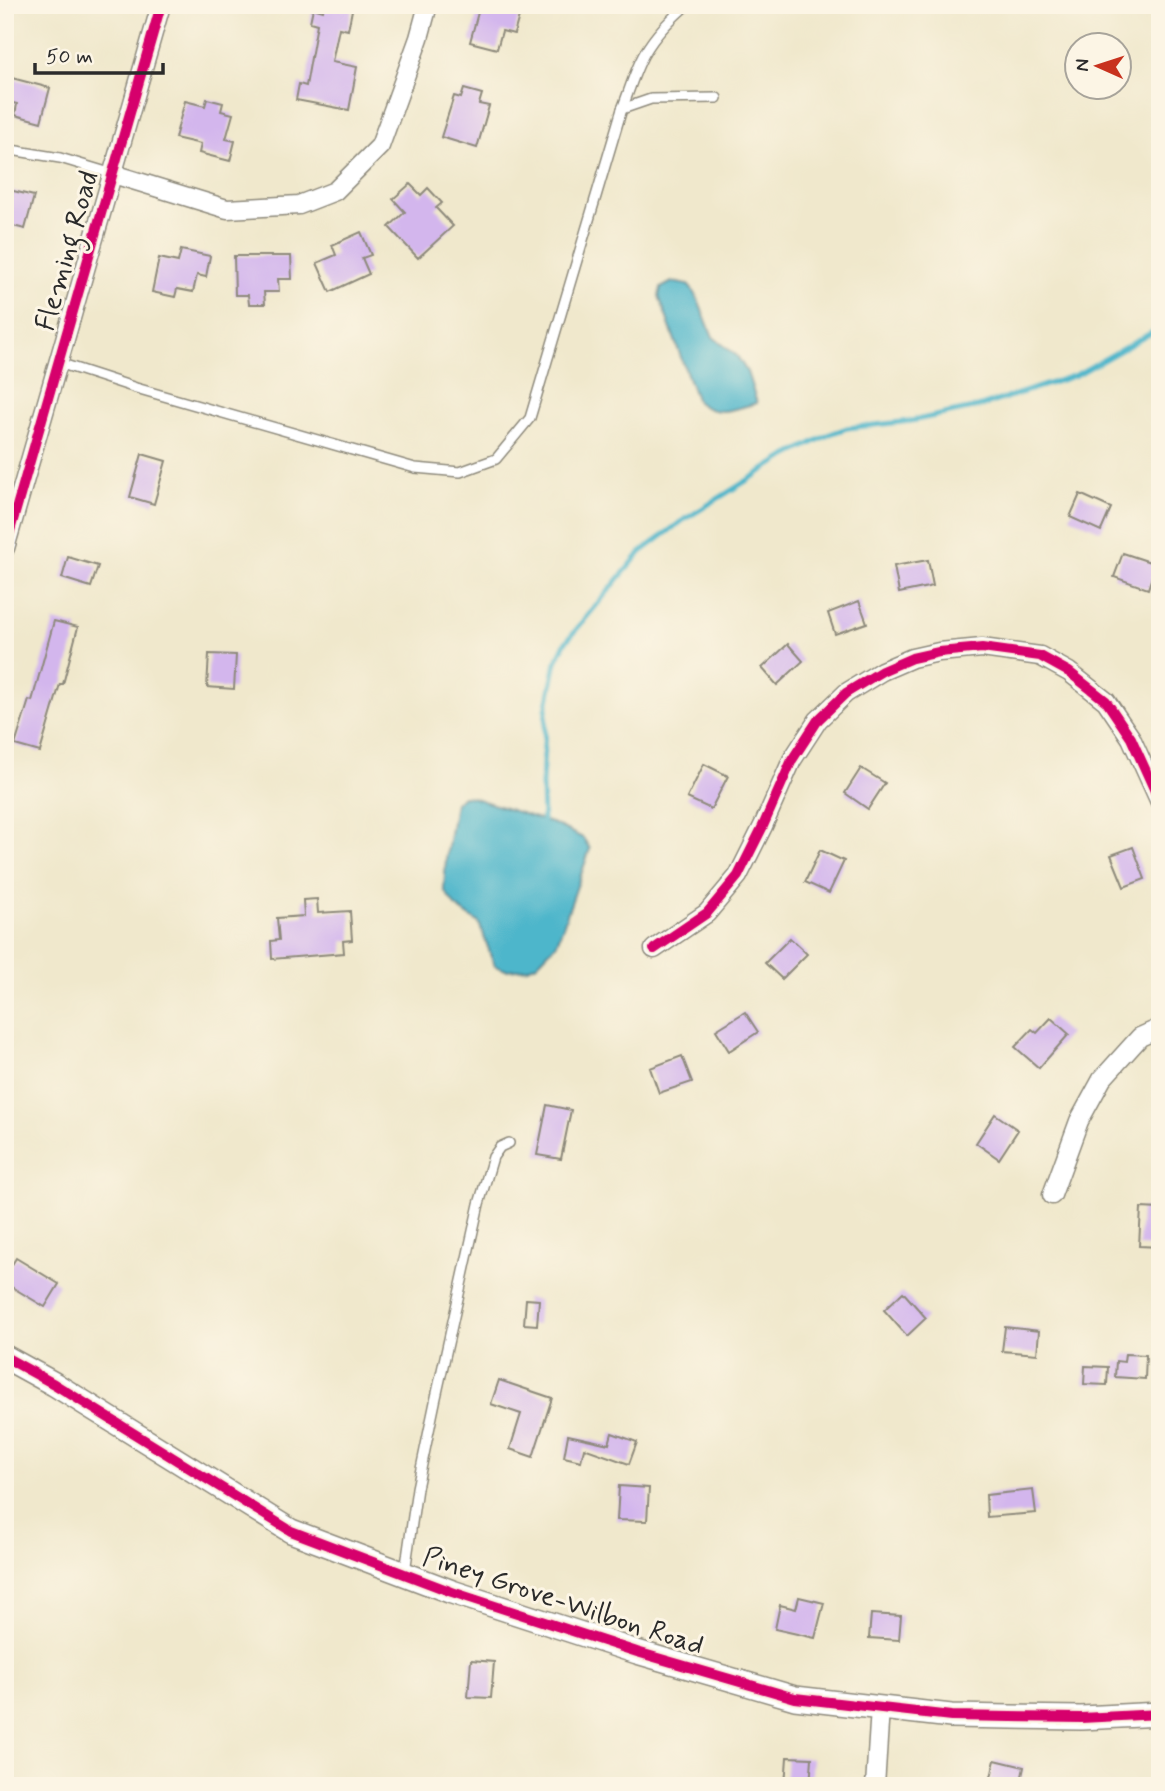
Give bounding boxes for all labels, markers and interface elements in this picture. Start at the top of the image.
scale bar [35,32,163,76]
north arrow [1064,32,1134,102]
text: 50 m [46,43,93,71]
text: N [1070,58,1095,72]
street label: Fleming Road [27,167,111,336]
street label: Piney Grove-Wilbon Road [418,1539,708,1665]

